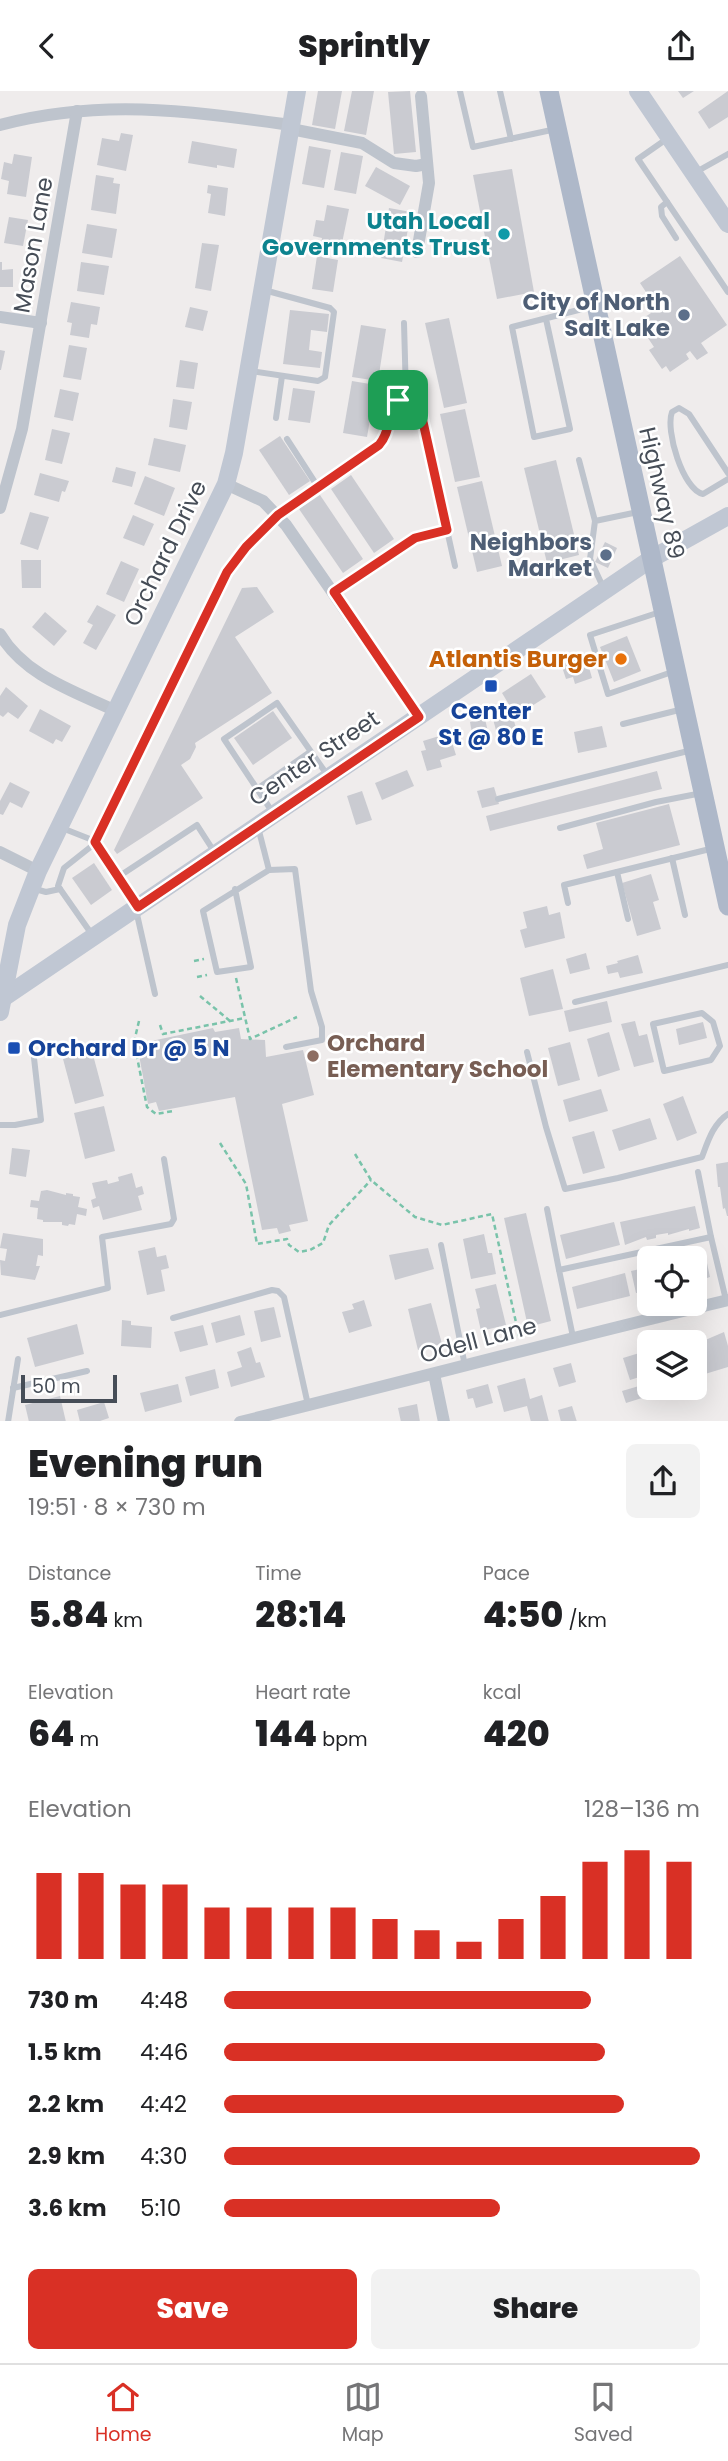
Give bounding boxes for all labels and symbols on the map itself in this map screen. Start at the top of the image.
street label: Mason Lane [5,175,61,315]
place label: Utah Local Governments Trust [262,205,490,263]
marker: Utah Local Governments Trust [496,226,512,242]
place label: City of North Salt Lake [523,286,670,344]
marker: City of North Salt Lake [676,307,692,323]
pin [368,370,428,430]
street label: Highway 89 [631,424,693,562]
street label: Orchard Drive [116,475,214,631]
place label: Neighbors Market [470,526,592,584]
marker: Neighbors Market [598,547,614,563]
place label: Atlantis Burger [429,643,607,675]
marker: Atlantis Burger [613,651,629,667]
marker: Center St @ 80 E [483,678,499,694]
place label: Center St @ 80 E [438,695,544,753]
street label: Center Street [242,702,386,814]
place label: Orchard Elementary School [327,1027,548,1085]
place label: Orchard Dr @ 5 N [28,1032,230,1064]
marker: Orchard Dr @ 5 N [6,1040,22,1056]
marker: Orchard Elementary School [305,1048,321,1064]
street label: Odell Lane [416,1309,540,1371]
scale bar [21,1373,117,1404]

